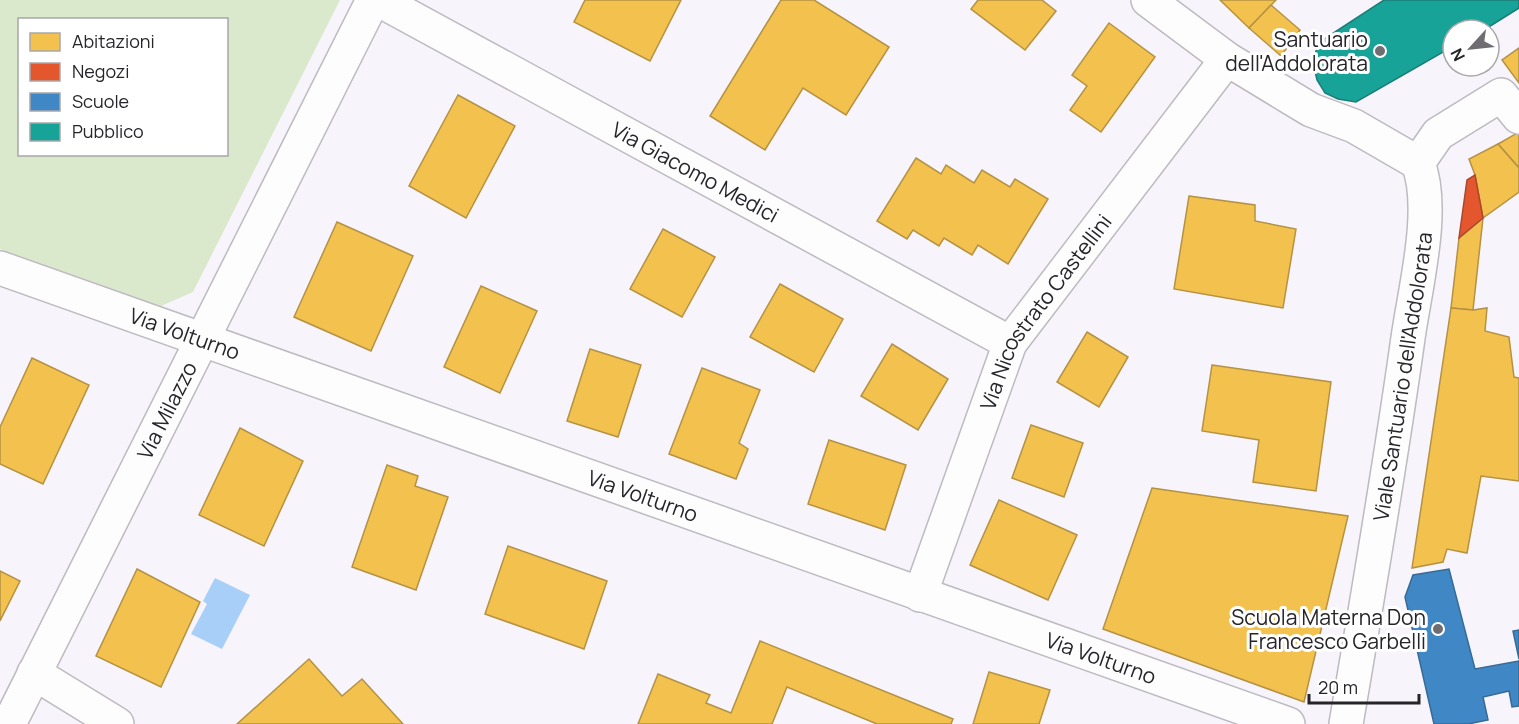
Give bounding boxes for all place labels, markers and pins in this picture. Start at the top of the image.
place label: Santuario dell'Addolorata [1225,25,1368,77]
marker: Santuario dell'Addolorata [1373,44,1387,58]
place label: Scuola Materna Don Francesco Garbelli [1231,603,1426,655]
marker: Scuola Materna Don Francesco Garbelli [1431,622,1445,636]

